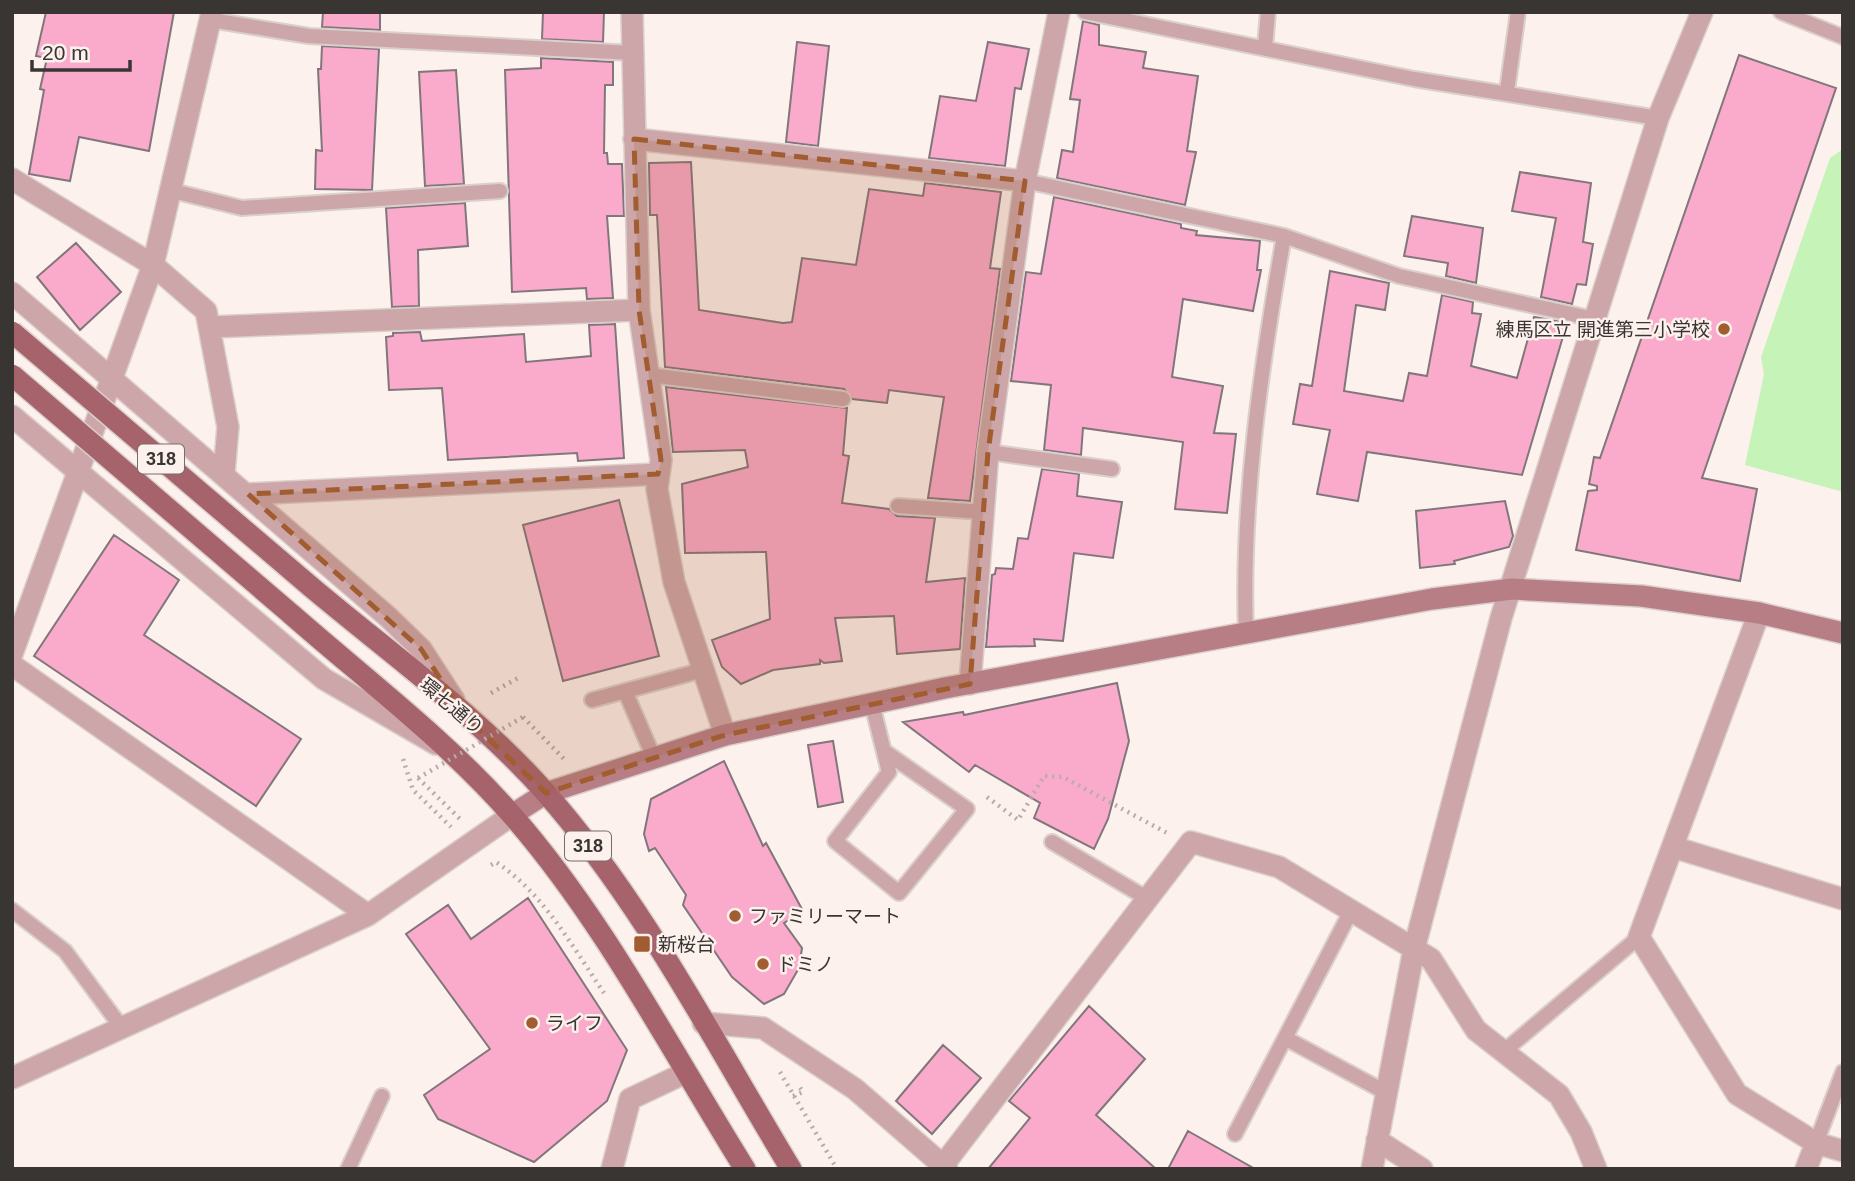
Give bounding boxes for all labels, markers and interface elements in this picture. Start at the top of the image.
scale bar [32,28,130,72]
text: 20 m [42,41,89,64]
place label: 練馬区立 開進第三小学校 [1496,319,1710,340]
marker: 練馬区立 開進第三小学校 [1716,321,1732,337]
road number: 318 [138,444,184,474]
street label: 環七通り [416,674,488,739]
road number: 318 [565,832,611,860]
place label: ファミリーマート [749,906,901,927]
marker: ファミリーマート [727,908,743,924]
marker: 新桜台 [632,934,652,954]
place label: 新桜台 [658,934,715,955]
place label: ドミノ [777,954,834,975]
marker: ドミノ [755,956,771,972]
place label: ライフ [546,1013,603,1034]
marker: ライフ [524,1015,540,1031]

